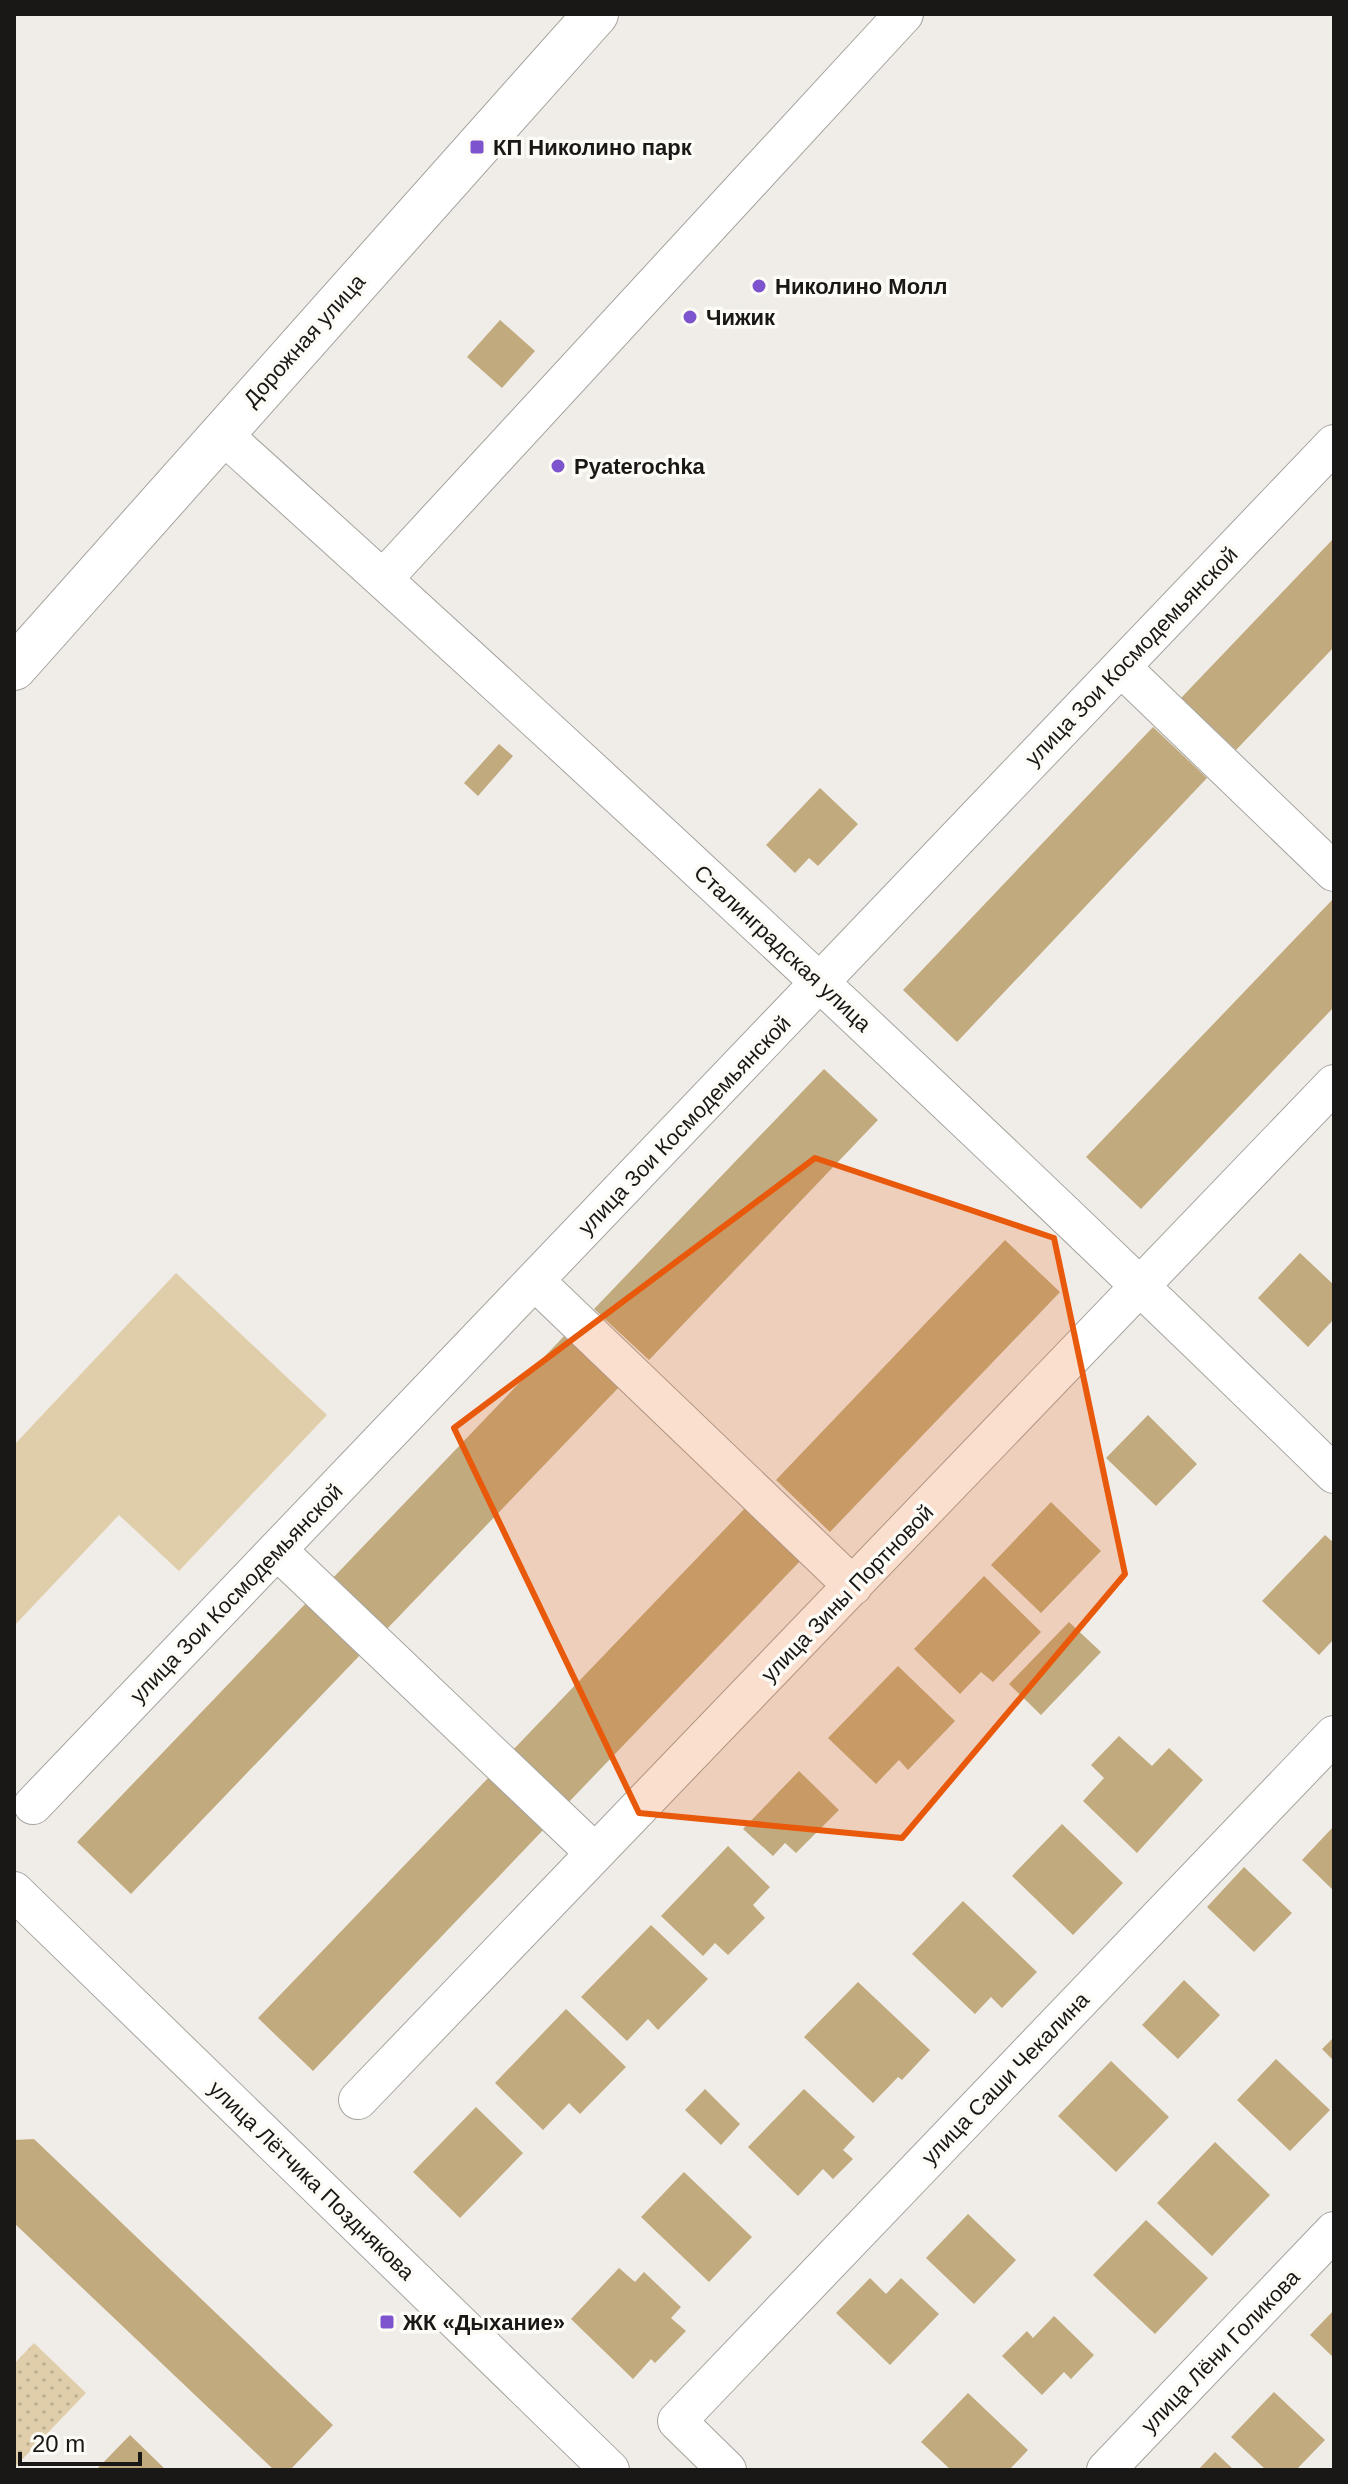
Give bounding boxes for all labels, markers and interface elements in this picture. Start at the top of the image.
place label: КП Николино парк [493,135,693,160]
marker: КП Николино парк [468,138,486,156]
street label: Дорожная улица [238,269,371,412]
place label: Николино Молл [775,274,948,299]
marker: Николино Молл [750,277,768,295]
place label: Чижик [706,305,776,330]
marker: Чижик [681,308,699,326]
place label: Pyaterochka [574,454,706,479]
marker: Pyaterochka [549,457,567,475]
street label: улица Зои Космодемьянской [1020,542,1243,771]
street label: Сталинградская улица [689,860,877,1037]
street label: улица Зои Космодемьянской [573,1011,796,1240]
street label: улица Зои Космодемьянской [125,1479,348,1708]
street label: улица Зины Портновой [756,1500,938,1687]
street label: улица Саши Чекалина [917,1986,1095,2170]
street label: улица Лётчика Позднякова [204,2076,420,2286]
street label: улица Лёни Голикова [1136,2264,1305,2438]
place label: ЖК «Дыхание» [402,2310,565,2335]
marker: ЖК «Дыхание» [378,2313,396,2331]
scale bar [20,2416,140,2466]
text: 20 m [32,2430,85,2457]

